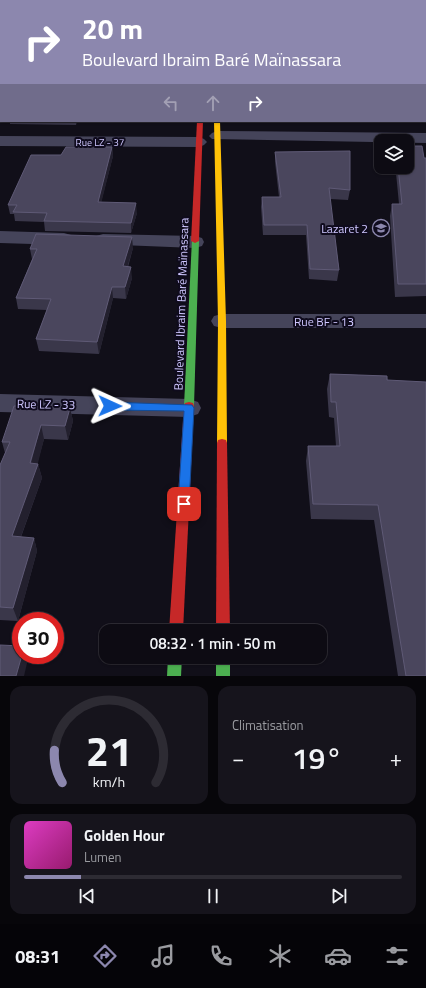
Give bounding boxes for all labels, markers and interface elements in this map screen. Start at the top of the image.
text: 20 m [82,7,143,50]
icon: right [16,16,68,68]
text: Boulevard Ibraim Baré Maïnassara [82,46,341,73]
icon: left [160,92,182,114]
icon: ahead [202,92,224,114]
icon: right [244,92,266,114]
map controls [374,134,414,174]
button: layers [374,134,414,174]
street label: Rue LZ - 37 [76,135,124,150]
street label: Boulevard Ibraim Baré Maïnassara [168,217,194,391]
school or university icon: Lazaret 2 [371,218,391,238]
place label: Lazaret 2 [321,219,368,238]
street label: Rue BF - 13 [294,312,354,331]
position arrow [89,385,131,427]
street label: Rue LZ - 33 [17,394,75,414]
pin [167,487,201,521]
icon: arrive [173,493,195,515]
speed limit sign: 30 [12,612,64,664]
text: 08:32 · 1 min · 50 m [150,632,276,655]
text: Climatisation [232,715,304,735]
text: 21 [86,719,132,782]
text: 19° [292,735,342,781]
text: − [232,741,244,775]
text: + [390,741,402,775]
text: km/h [93,771,125,793]
text: Golden Hour [84,824,165,847]
text: Lumen [84,847,121,867]
icon: previous [76,885,98,907]
icon: pause [202,885,224,907]
icon: next [328,885,350,907]
icon: directions [91,942,119,970]
icon: music [149,942,177,970]
icon: phone [207,942,235,970]
icon: climate [266,942,294,970]
icon: car [324,942,352,970]
icon: filters [383,942,411,970]
text: 08:31 [15,943,60,970]

